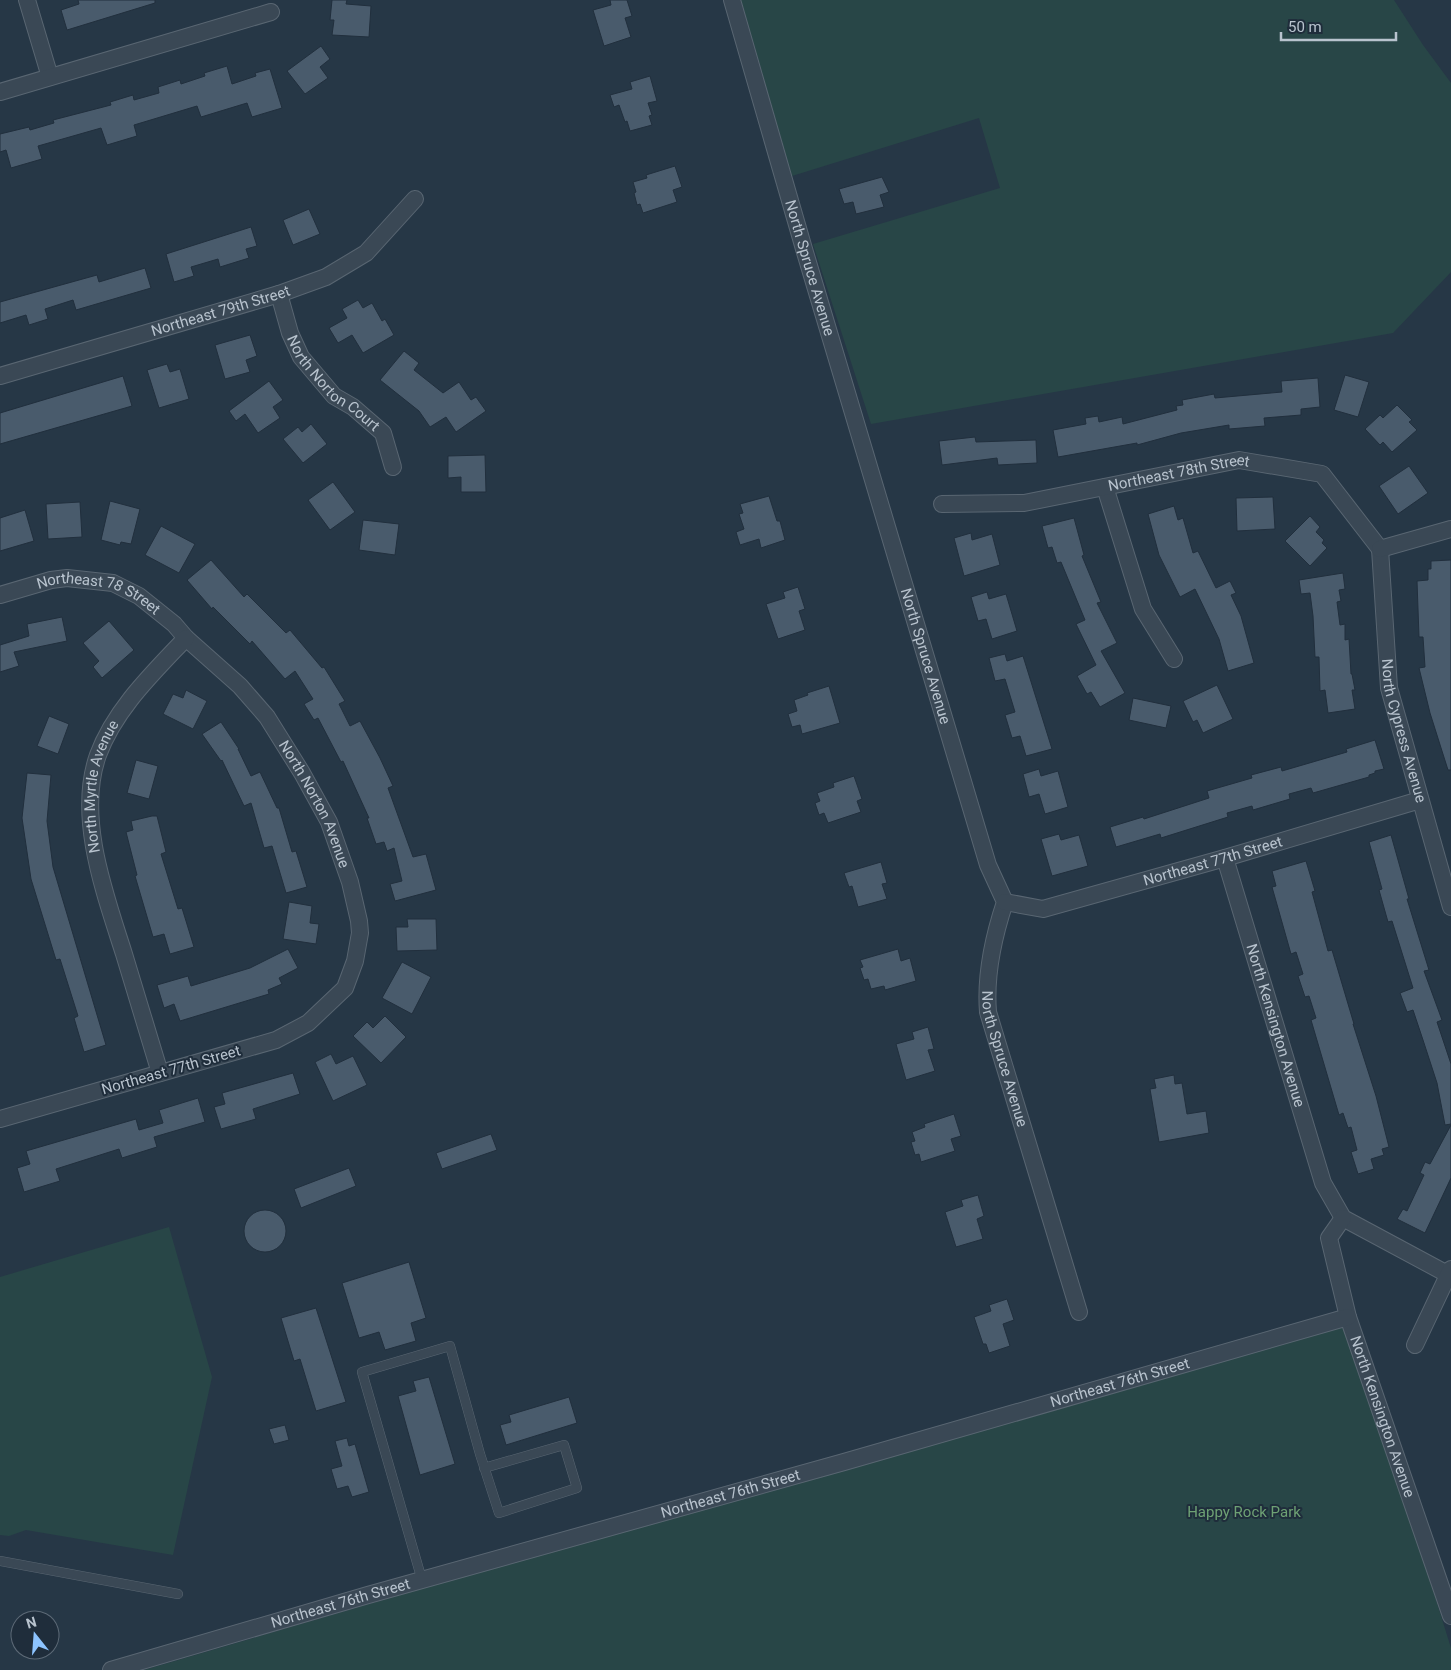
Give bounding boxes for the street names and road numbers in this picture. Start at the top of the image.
street label: North Spruce Avenue [781,198,838,338]
street label: Northeast 79th Street [149,282,293,340]
street label: North Norton Court [283,332,383,435]
street label: Northeast 78th Street [1107,451,1251,495]
street label: Northeast 78 Street [35,569,164,619]
street label: North Spruce Avenue [897,586,954,726]
street label: North Cypress Avenue [1378,658,1430,805]
street label: North Myrtle Avenue [81,717,123,854]
street label: North Norton Avenue [275,737,353,870]
street label: Northeast 77th Street [1141,832,1284,889]
street label: North Kensington Avenue [1242,942,1309,1109]
street label: North Spruce Avenue [978,991,1031,1129]
street label: Northeast 77th Street [99,1042,243,1098]
street label: North Kensington Avenue [1346,1333,1418,1500]
street label: Northeast 76th Street [1048,1354,1192,1411]
street label: Northeast 76th Street [659,1466,802,1522]
street label: Northeast 76th Street [269,1575,412,1632]

